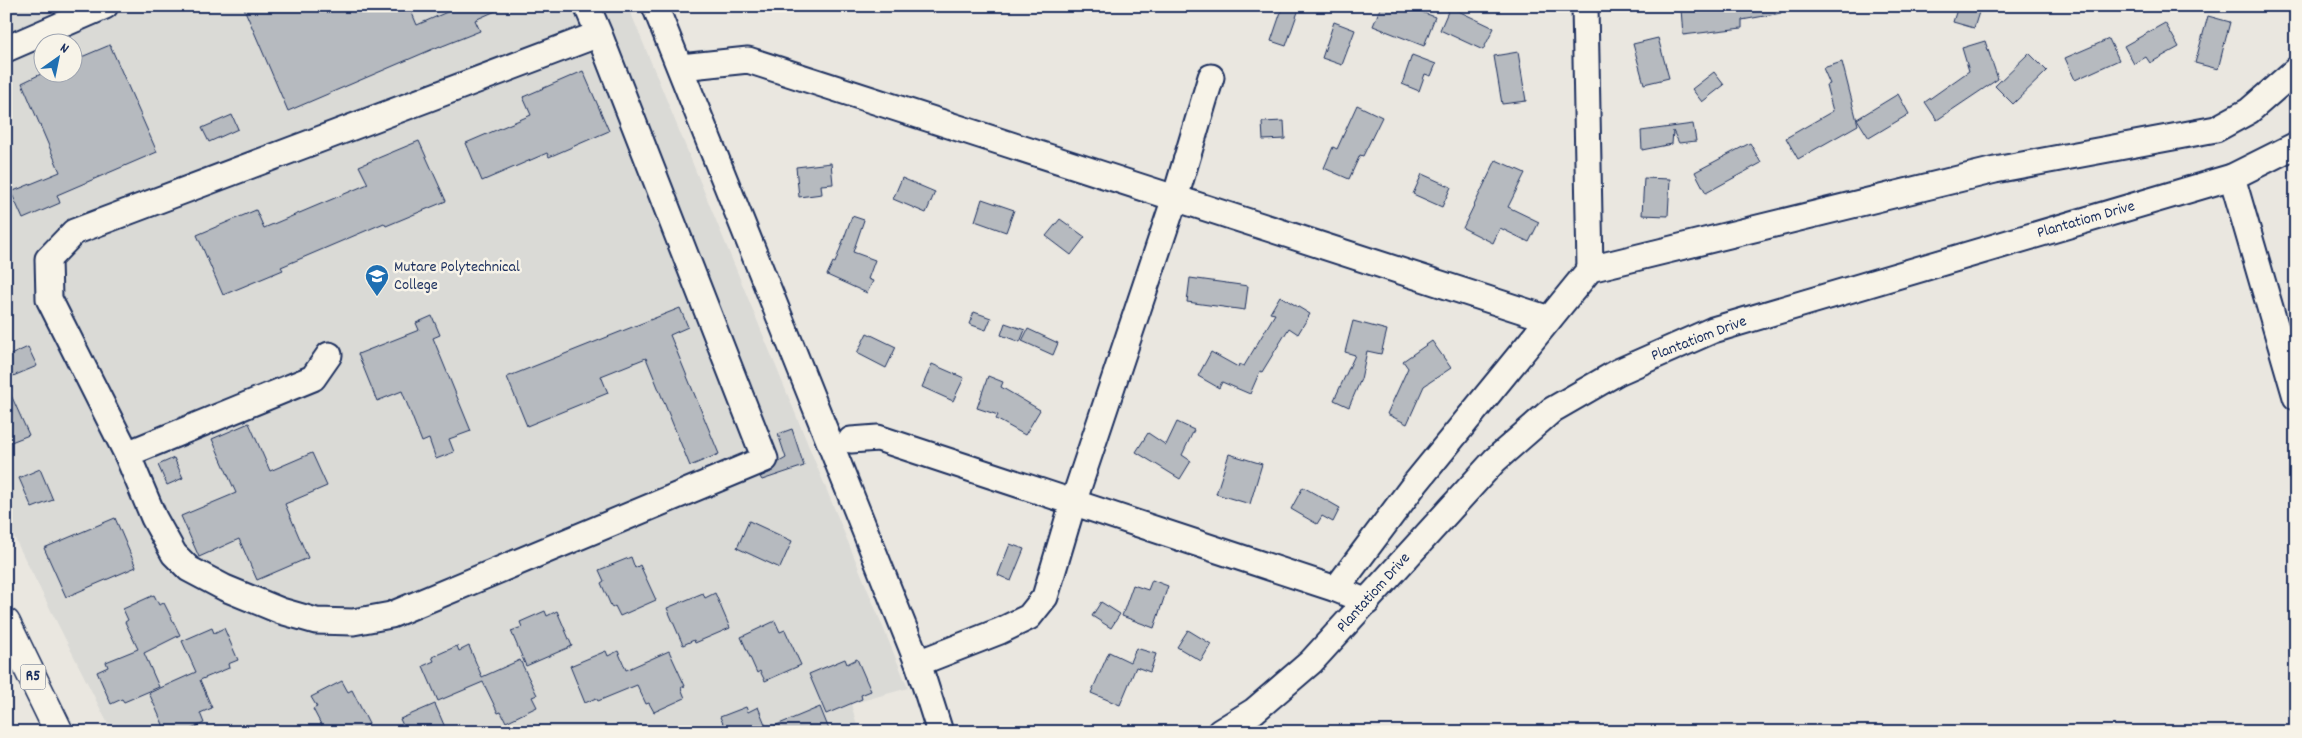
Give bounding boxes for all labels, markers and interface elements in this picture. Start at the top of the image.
north arrow [32,32,82,82]
text: N [56,39,72,59]
street label: Plantatiom Drive [2034,195,2138,245]
place label: Mutare Polytechnical College [394,256,520,297]
school or university icon: Mutare Polytechnical College [364,263,390,297]
street label: Plantatiom Drive [1648,310,1750,368]
street label: Plantatiom Drive [1332,548,1416,638]
road number: R5 [20,664,46,690]

